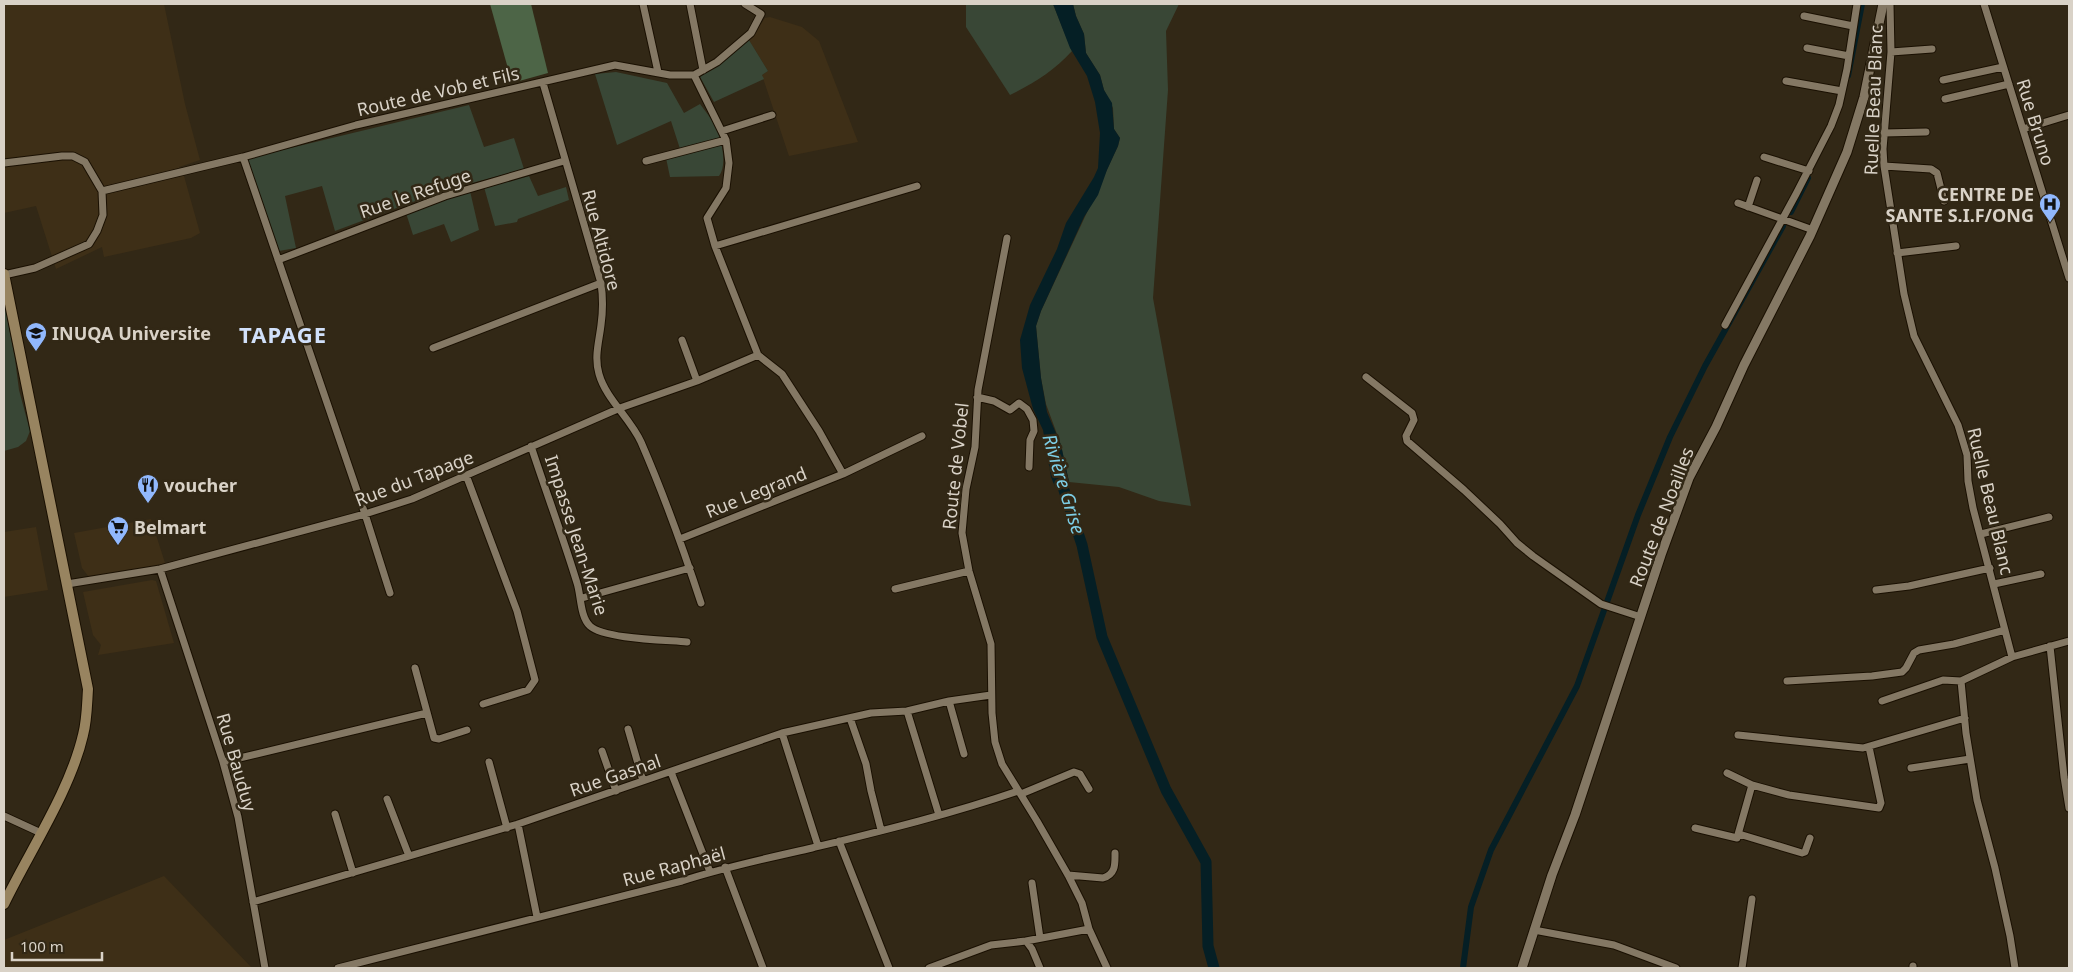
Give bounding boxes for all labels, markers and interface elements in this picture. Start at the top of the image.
street label: Ruelle Beau Blanc [1858,24,1888,176]
street label: Route de Vob et Fils [354,61,522,121]
street label: Rue Bruno [2011,76,2061,168]
street label: Rue le Refuge [356,163,474,223]
place label: CENTRE DE SANTE S.I.F/ONG [1886,182,2034,227]
street label: Rue Altidore [577,187,627,293]
hospital icon: CENTRE DE SANTE S.I.F/ONG [2038,192,2062,223]
district label: TAPAGE [239,319,327,349]
school or university icon: INUQA Universite [24,321,48,352]
place label: INUQA Universite [52,321,211,345]
street label: Route de Vobel [936,401,974,531]
street label: Ruelle Beau Blanc [1962,425,2020,577]
water label: Rivière Grise [1036,431,1092,537]
street label: Rue du Tapage [351,444,477,512]
street label: Route de Noailles [1623,444,1699,590]
street label: Impasse Jean-Marie [540,452,614,618]
street label: Rue Legrand [702,461,810,523]
restaurant icon: voucher [136,473,160,504]
place label: voucher [164,473,237,497]
supermarket icon: Belmart [106,515,130,546]
place label: Belmart [134,515,206,539]
street label: Rue Bauduy [211,710,263,815]
street label: Rue Gasnal [566,748,664,802]
street label: Rue Raphaël [620,841,728,891]
scale bar [12,930,102,962]
text: 100 m [20,936,64,956]

